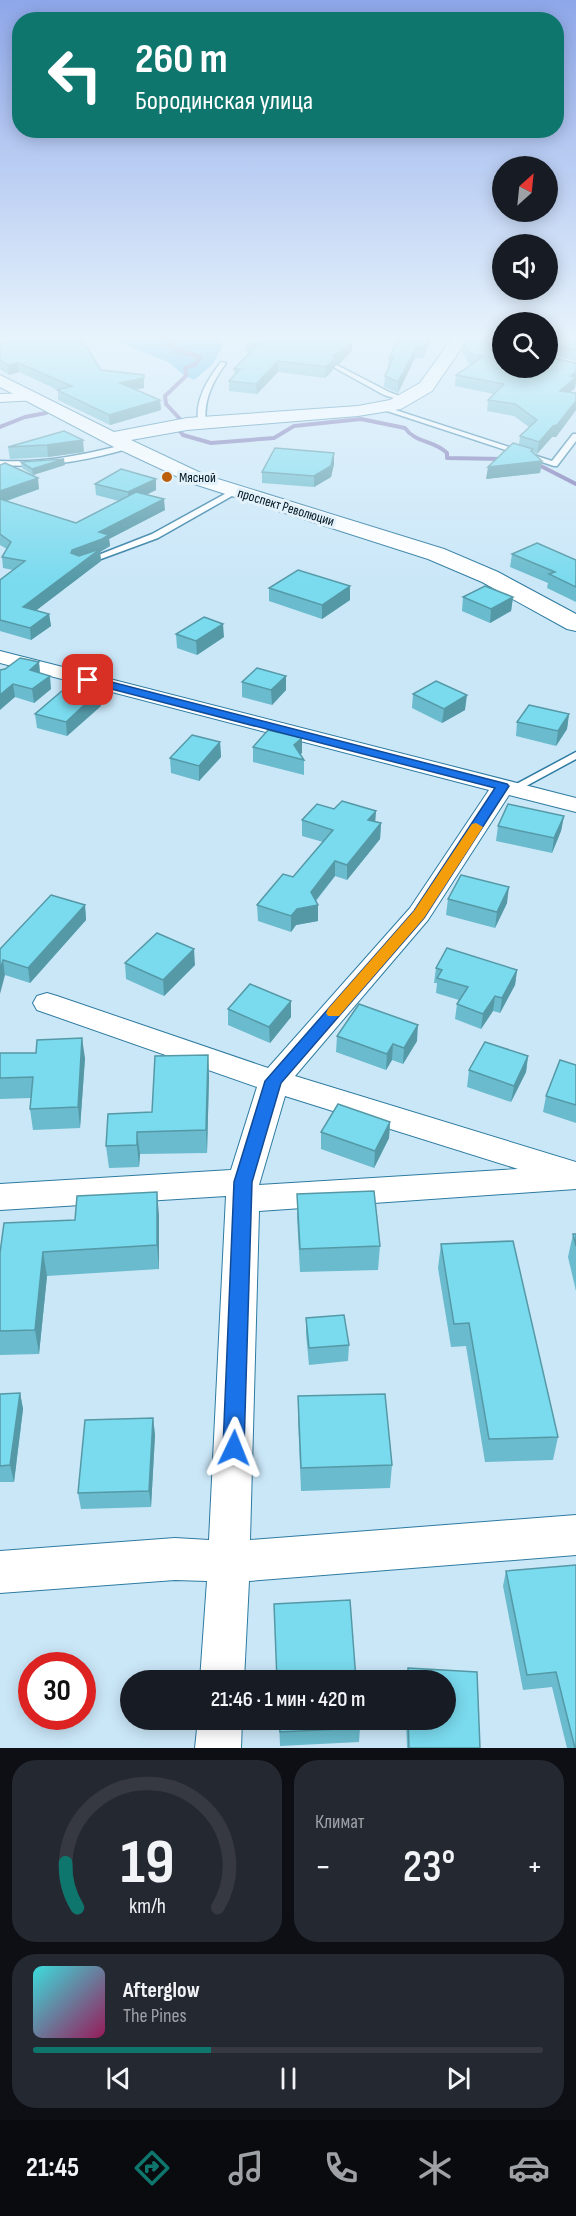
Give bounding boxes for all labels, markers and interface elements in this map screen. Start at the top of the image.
text: 260 m [135,34,228,85]
icon: left [36,36,114,114]
text: Бородинская улица [135,85,313,117]
north arrow [492,156,558,222]
map controls [492,156,558,378]
button: sound [492,234,558,300]
button: search [492,312,558,378]
place label: Мясной [179,469,216,486]
marker: Мясной [160,470,174,484]
street label: проспект Революции [236,484,337,530]
pin [62,654,113,705]
icon: arrive [71,663,104,696]
position arrow [202,1416,266,1480]
speed limit sign: 30 [18,1652,96,1730]
text: 21:46 · 1 мин · 420 m [211,1686,365,1713]
text: Климат [315,1810,365,1834]
text: 19 [120,1826,174,1901]
text: 23° [403,1840,455,1895]
text: − [315,1847,331,1887]
text: + [527,1847,543,1887]
text: km/h [128,1894,166,1919]
text: Afterglow [123,1977,200,2004]
text: The Pines [123,2004,187,2028]
icon: previous [102,2062,135,2095]
icon: pause [272,2062,305,2095]
icon: next [442,2062,475,2095]
icon: directions [131,2147,173,2189]
icon: music [225,2147,267,2189]
icon: phone [320,2147,362,2189]
icon: climate [414,2147,456,2189]
icon: car [508,2147,550,2189]
text: 21:45 [26,2152,79,2184]

